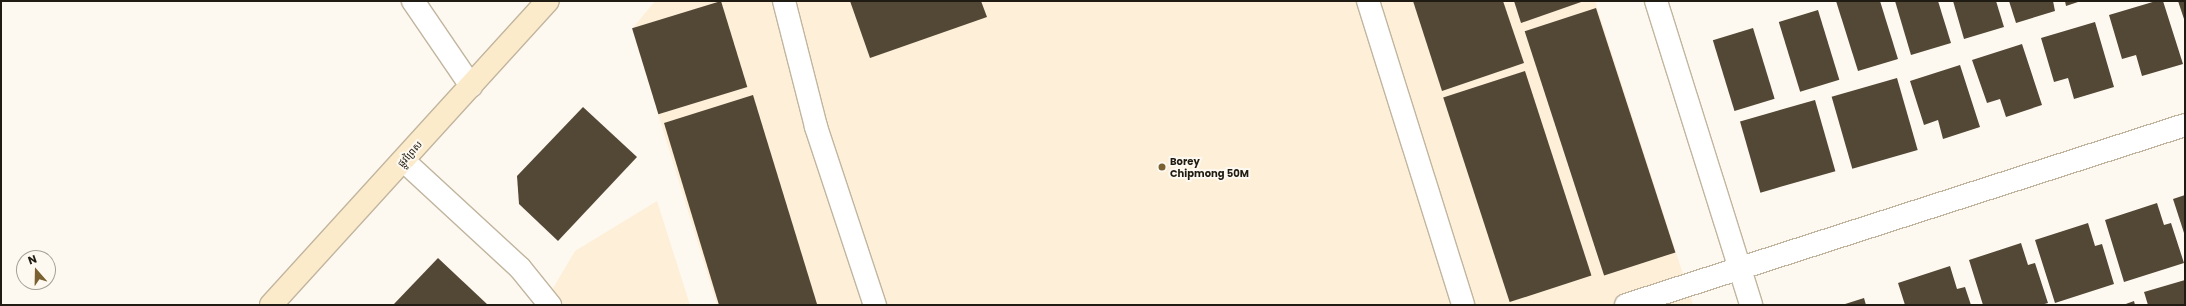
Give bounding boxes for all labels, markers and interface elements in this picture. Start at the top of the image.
street label: ផ្លូវព្រៃស [395,138,425,170]
place label: Borey Chipmong 50M [1170,155,1249,178]
marker: Borey Chipmong 50M [1157,162,1167,172]
north arrow [16,250,56,290]
text: N [26,251,39,269]

